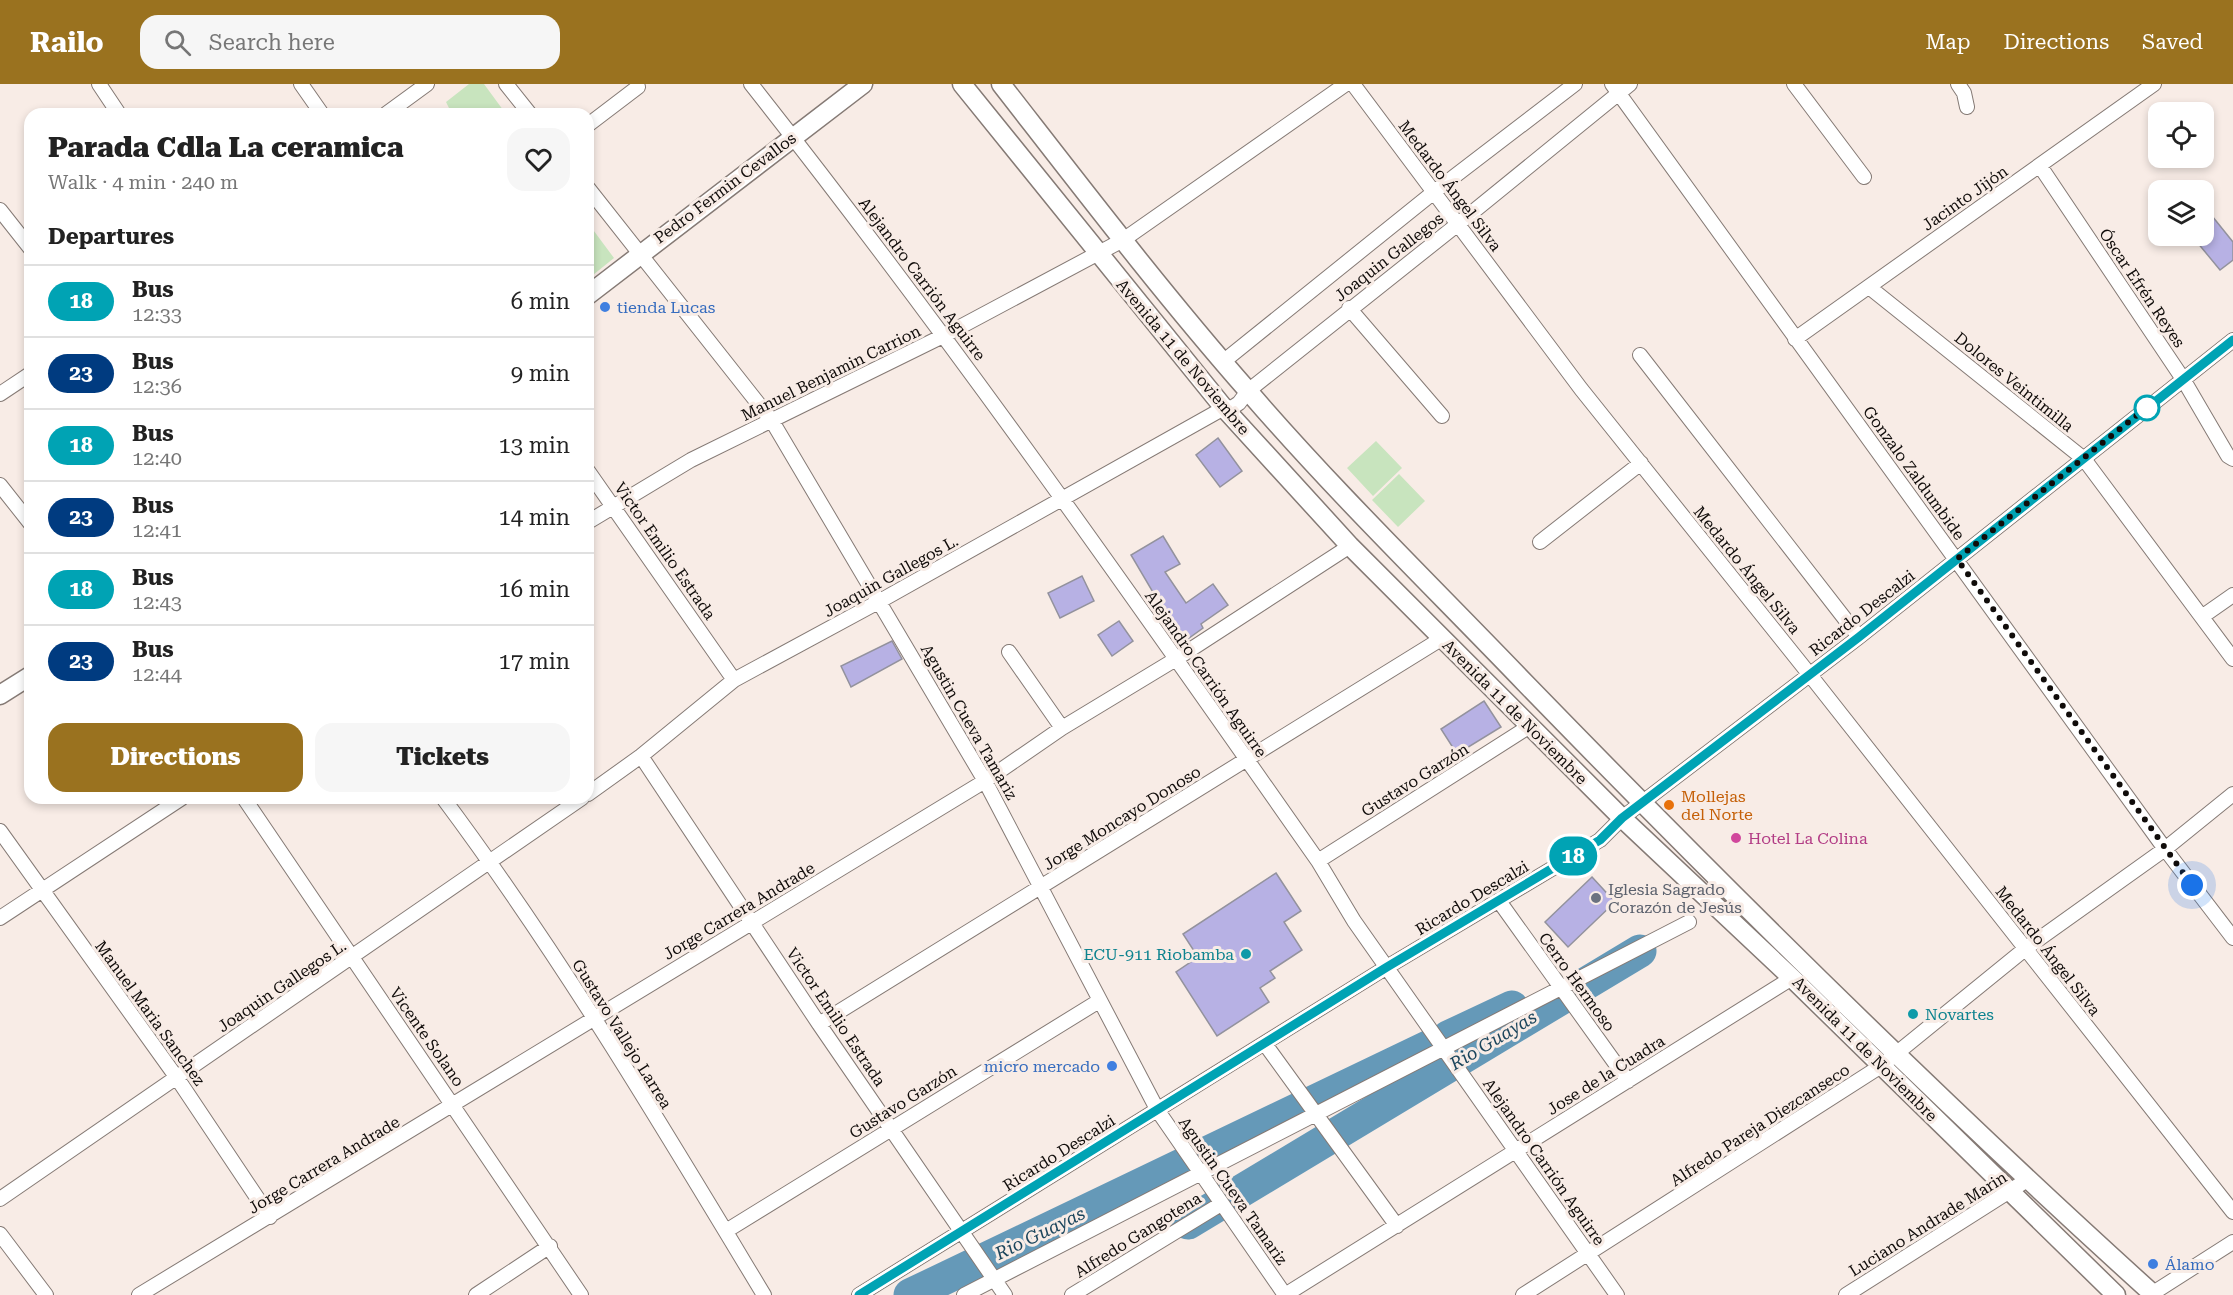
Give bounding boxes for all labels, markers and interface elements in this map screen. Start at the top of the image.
search box [140,15,560,69]
text: Railo [30,26,104,59]
icon: search [161,26,194,59]
text: Search here [209,30,335,55]
text: Map [1926,30,1970,54]
text: Directions [2003,30,2109,54]
text: Saved [2142,30,2203,54]
map controls [2148,102,2214,246]
button: locate [2148,102,2214,168]
street label: Medardo Ángel Silva [1395,117,1506,255]
button: heart [507,128,570,191]
street label: Pedro Fermin Cevallos [650,128,800,248]
text: Parada Cdla La ceramica [48,131,404,164]
street label: Jacinto Jijón [1918,161,2012,235]
text: Walk · 4 min · 240 m [48,170,238,194]
button: layers [2148,180,2214,246]
street label: Alejandro Carrión Aguirre [854,194,990,364]
street label: Joaquin Gallegos [1331,208,1447,305]
text: Departures [48,224,174,249]
street label: Óscar Efrén Reyes [2095,225,2189,351]
street label: Avenida 11 de Noviembre [1112,275,1254,439]
text: Bus [132,277,174,302]
text: 18 [69,289,93,313]
text: 6 min [511,289,570,314]
place label: tienda Lucas [617,298,716,317]
marker: tienda Lucas [598,300,612,314]
text: 12:33 [132,302,182,326]
street label: Manuel Benjamin Carrion [738,321,924,425]
street label: Dolores Veintimilla [1951,328,2078,436]
text: Bus [132,349,174,374]
text: 23 [69,361,93,385]
text: 9 min [511,361,570,386]
text: 12:36 [132,374,182,398]
unlabelled marker [2134,395,2160,421]
street label: Gonzalo Zaldumbide [1859,402,1969,544]
text: Bus [132,421,174,446]
text: 18 [69,433,93,457]
text: 13 min [499,433,570,458]
text: 12:40 [132,446,182,470]
street label: Victor Emilio Estrada [610,479,720,624]
text: Bus [132,493,174,518]
street label: Medardo Ángel Silva [1690,502,1805,638]
text: 23 [69,505,93,529]
text: 14 min [499,505,570,530]
text: 12:41 [132,518,182,542]
street label: Joaquin Gallegos L. [820,531,962,621]
text: Bus [132,565,174,590]
street label: Ricardo Descalzi [1806,566,1918,660]
text: 18 [69,577,93,601]
text: 16 min [499,577,570,602]
street label: Alejandro Carrión Aguirre [1141,587,1271,761]
text: 12:43 [132,590,182,614]
street label: Avenida 11 de Noviembre [1439,636,1592,789]
text: Bus [132,637,174,662]
street label: Agustin Cueva Tamariz [917,641,1021,803]
text: 23 [69,649,93,673]
text: 17 min [499,649,570,674]
text: 12:44 [132,662,182,686]
button: Directions [48,723,303,792]
button: Tickets [315,723,570,792]
street label: Gustavo Garzón [1358,739,1472,821]
street label: Jorge Moncayo Donoso [1040,762,1204,874]
place label: Mollejas del Norte [1681,787,1753,824]
marker: Mollejas del Norte [1662,798,1676,812]
place label: Hotel La Colina [1748,829,1868,848]
marker: Hotel La Colina [1729,831,1743,845]
line badge: 18 [1546,836,1600,876]
text: 18 [1561,844,1585,868]
street label: Ricardo Descalzi [1412,857,1532,939]
street label: Jorge Carrera Andrade [660,858,818,964]
your location [2177,870,2207,900]
place label: Iglesia Sagrado Corazón de Jesús [1608,880,1742,917]
street label: Medardo Ángel Silva [1992,883,2105,1020]
marker: Iglesia Sagrado Corazón de Jesús [1589,891,1603,905]
street label: Cerro Hermoso [1535,929,1619,1035]
street label: Joaquin Gallegos L. [214,936,350,1036]
street label: Manuel Maria Sanchez [91,937,209,1089]
street label: Victor Emilio Estrada [782,944,890,1090]
place label: ECU-911 Riobamba [1083,945,1234,964]
marker: ECU-911 Riobamba [1239,947,1253,961]
street label: Gustavo Vallejo Larrea [568,956,676,1113]
street label: Avenida 11 de Noviembre [1789,973,1942,1126]
street label: Vicente Solano [386,984,468,1090]
place label: Novartes [1925,1005,1994,1024]
water label: Rio Guayas [1445,1006,1540,1075]
marker: Novartes [1906,1007,1920,1021]
street label: Jose de la Cuadra [1544,1031,1669,1119]
place label: micro mercado [984,1057,1100,1076]
marker: micro mercado [1105,1059,1119,1073]
street label: Alfredo Pareja Diezcanseco [1667,1060,1853,1190]
street label: Gustavo Garzón [846,1061,960,1143]
street label: Alejandro Carrión Aguirre [1479,1075,1609,1249]
street label: Ricardo Descalzi [1000,1111,1118,1195]
street label: Jorge Carrera Andrade [245,1112,403,1218]
street label: Agustin Cueva Tamariz [1175,1113,1292,1269]
street label: Luciano Andrade Marin [1846,1168,2010,1280]
street label: Alfredo Gangotena [1071,1188,1205,1282]
water label: Rio Guayas [991,1202,1088,1264]
place label: Álamo [2165,1255,2215,1274]
marker: Álamo [2146,1257,2160,1271]

